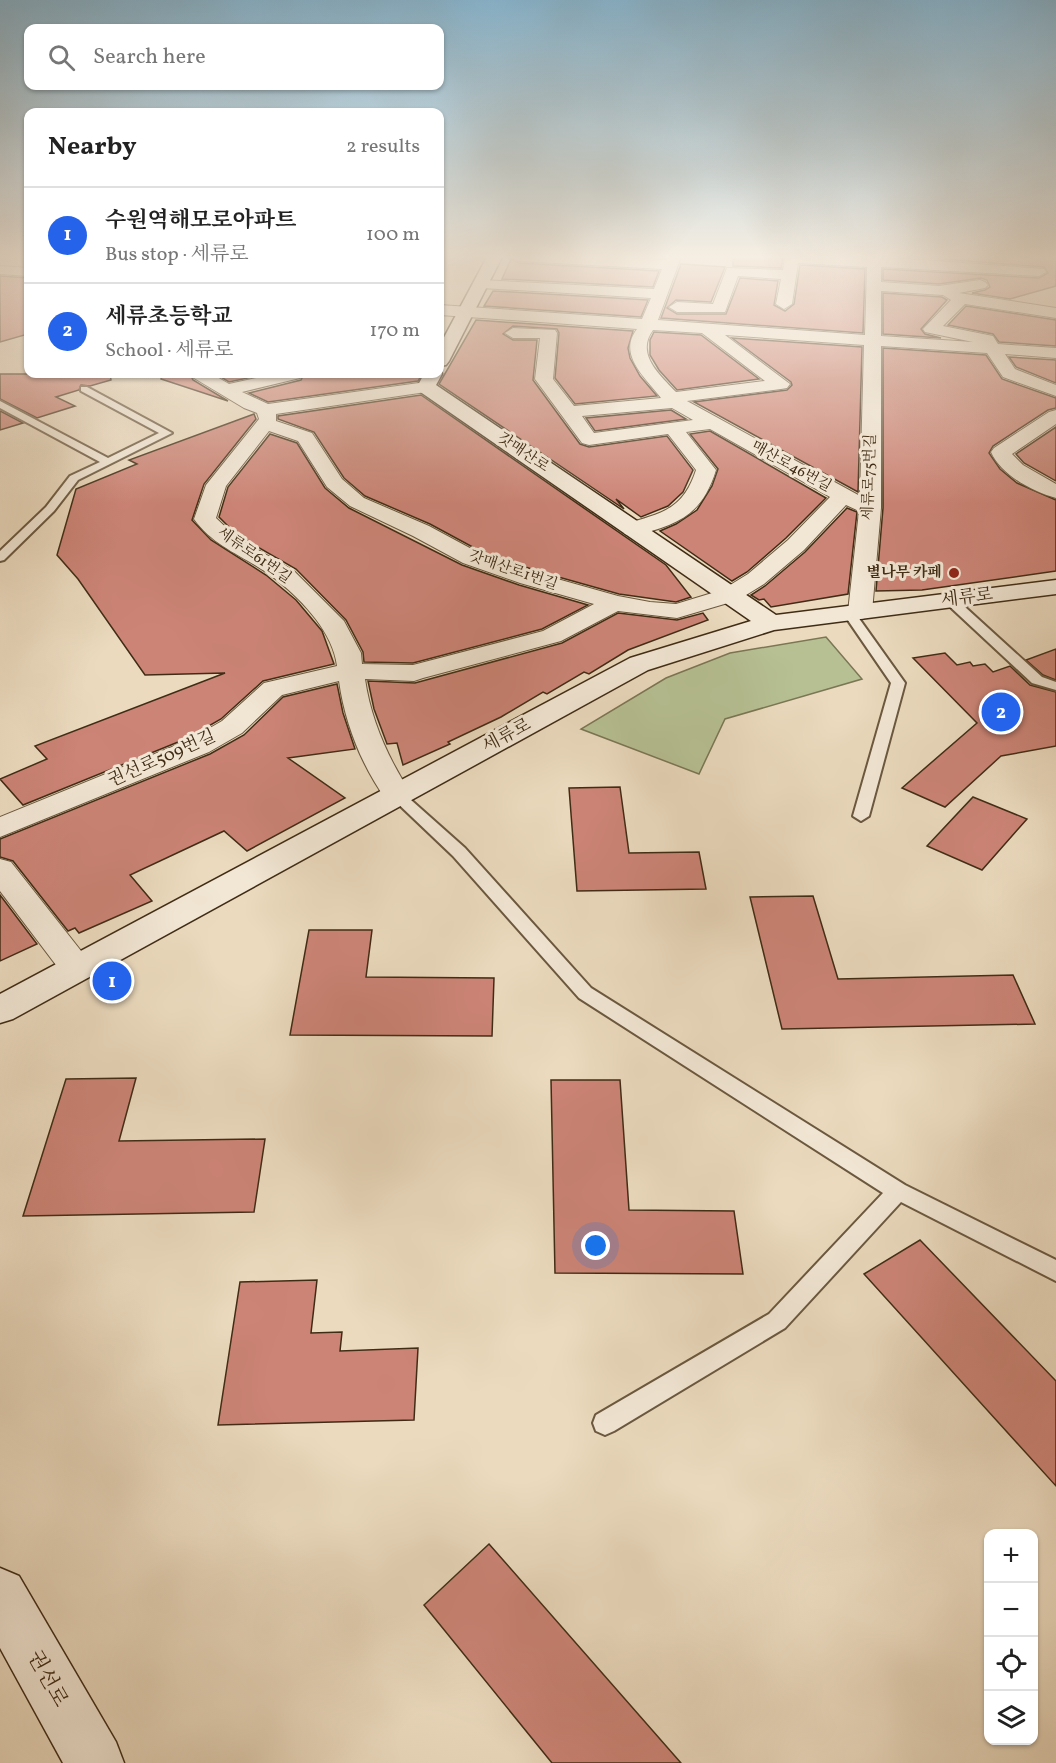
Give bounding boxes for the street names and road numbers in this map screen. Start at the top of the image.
street label: 갓매산로 [493,428,553,478]
street label: 세류로75번길 [858,433,882,521]
street label: 매산로46번길 [747,436,835,498]
street label: 세류로61번길 [213,523,295,589]
street label: 갓매산로1번길 [466,546,560,596]
street label: 세류로 [940,582,994,614]
street label: 세류로 [478,713,536,759]
street label: 권선로509번길 [104,724,220,794]
street label: 권선로 [20,1645,74,1713]

